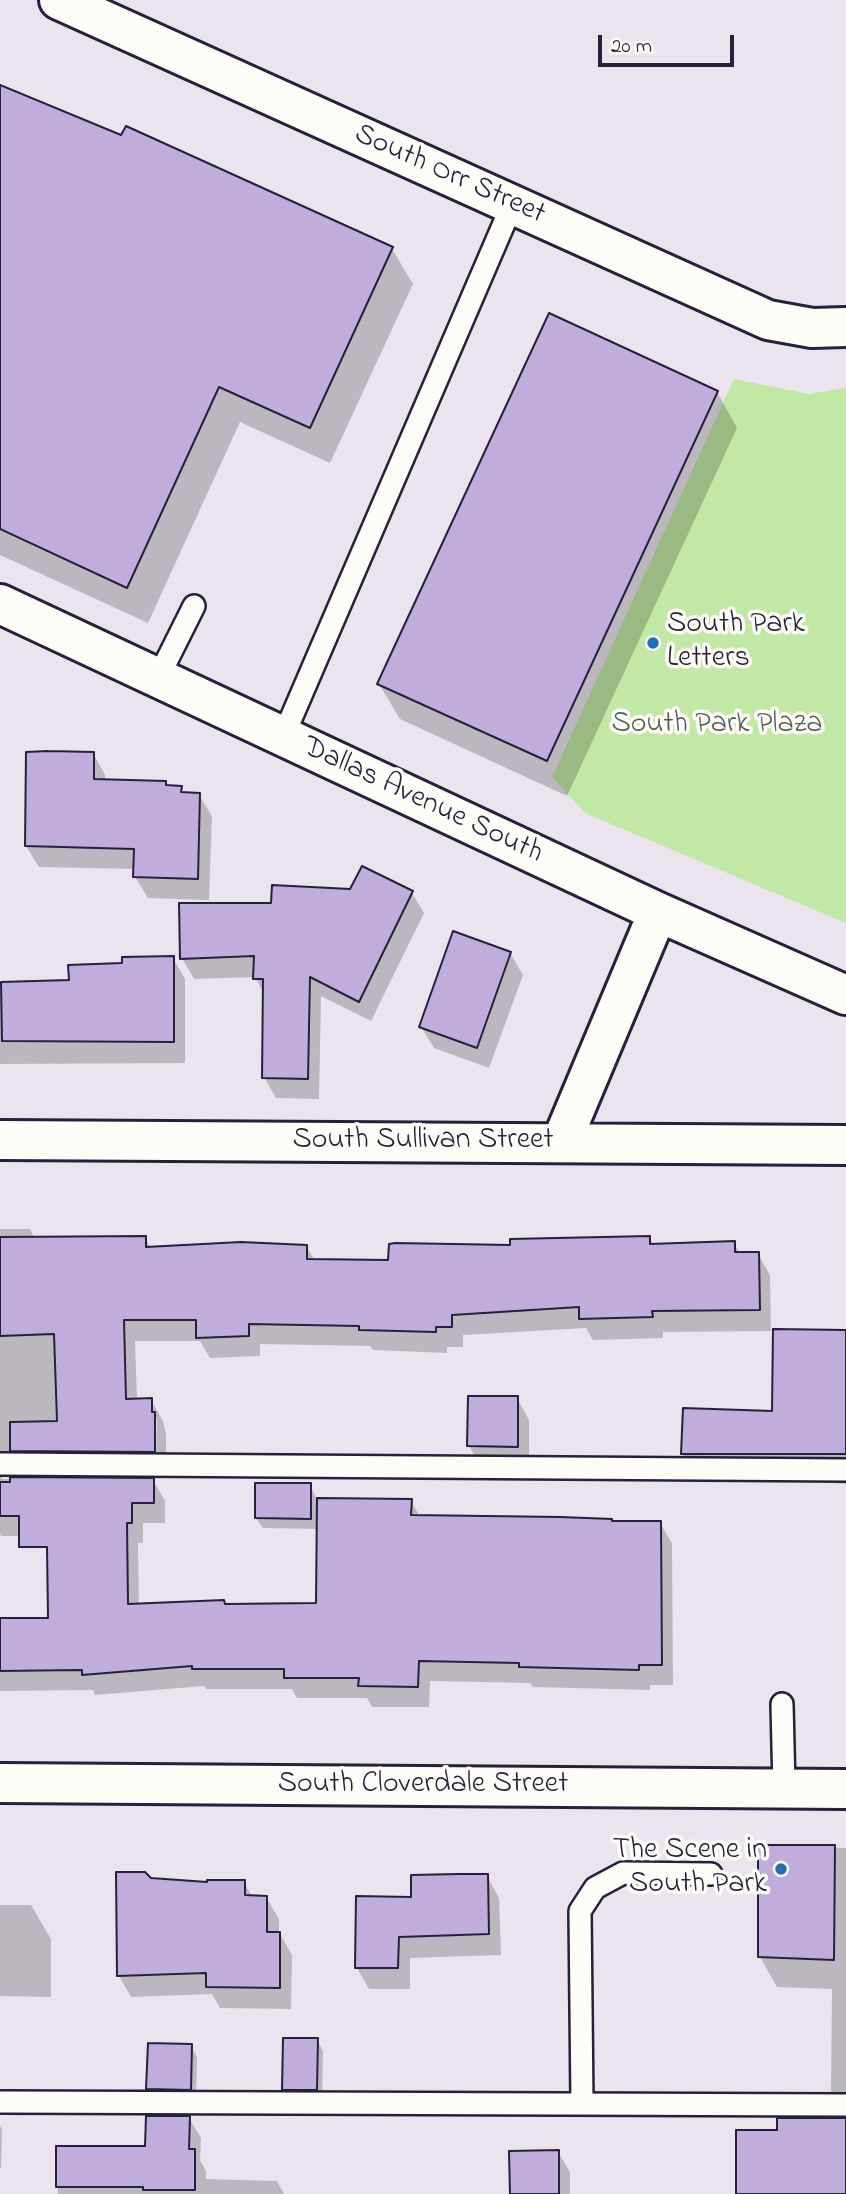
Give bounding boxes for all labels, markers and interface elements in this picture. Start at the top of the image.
scale bar [601,21,738,65]
text: 20 m [611,32,652,62]
street label: South Orr Street [348,118,550,234]
place label: South Park Letters [667,608,805,678]
marker: South Park Letters [645,635,661,651]
park label: South Park Plaza [611,708,823,744]
street label: Dallas Avenue South [296,731,548,873]
street label: South Sullivan Street [292,1124,554,1160]
street label: South Cloverdale Street [278,1768,568,1804]
place label: The Scene in South Park [613,1834,767,1904]
marker: The Scene in South Park [773,1861,789,1877]

